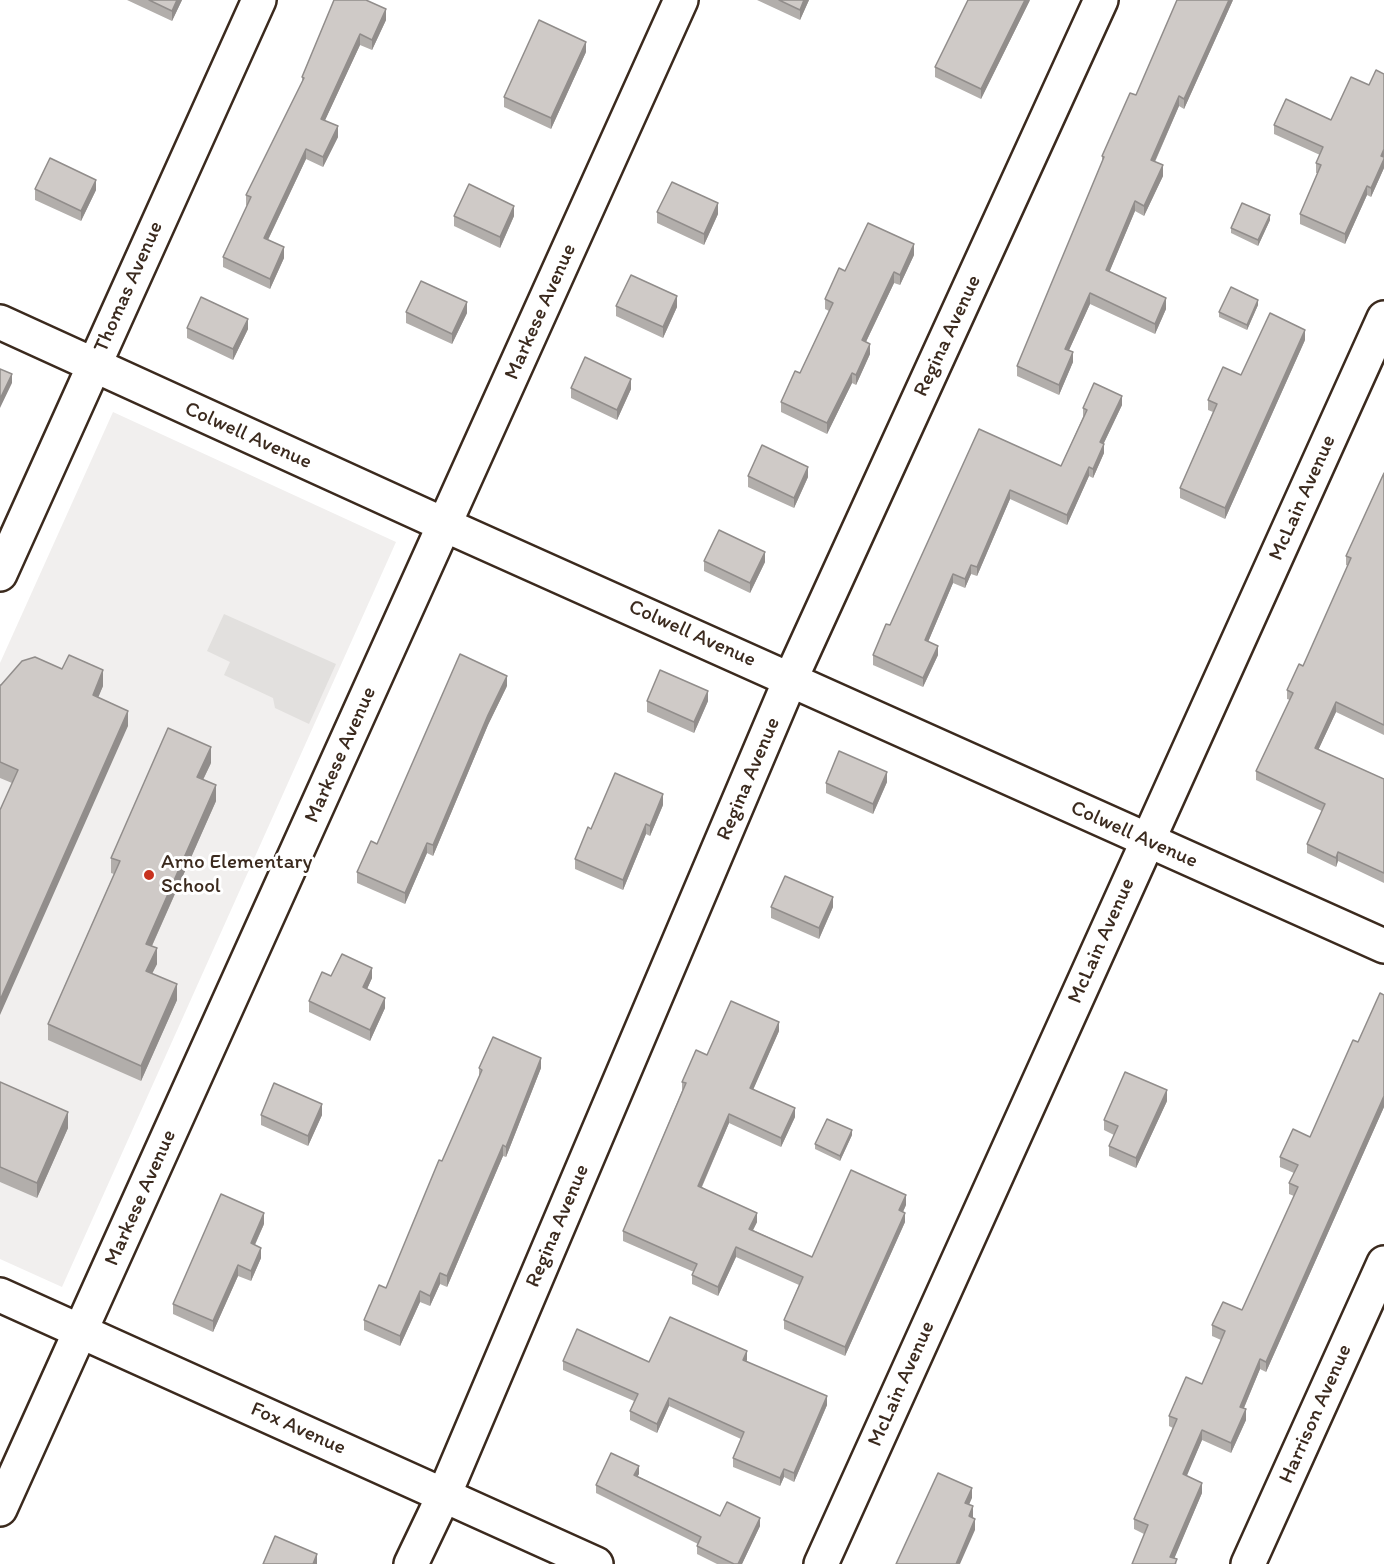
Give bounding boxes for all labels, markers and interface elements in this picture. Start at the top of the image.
street label: Thomas Avenue [89,218,169,356]
street label: Markese Avenue [500,240,582,384]
street label: Regina Avenue [909,271,987,401]
street label: Colwell Avenue [180,397,316,475]
street label: McLain Avenue [1264,431,1342,565]
street label: Colwell Avenue [624,595,760,673]
street label: Markese Avenue [300,683,382,827]
street label: Regina Avenue [712,714,786,844]
street label: Colwell Avenue [1066,796,1202,874]
place label: Arno Elementary School [161,850,312,900]
marker: Arno Elementary School [142,868,156,882]
street label: McLain Avenue [1063,874,1141,1008]
street label: Markese Avenue [100,1126,182,1270]
street label: Regina Avenue [521,1161,595,1291]
street label: McLain Avenue [863,1317,941,1451]
street label: Harrison Avenue [1274,1341,1358,1487]
street label: Fox Avenue [246,1397,350,1461]

